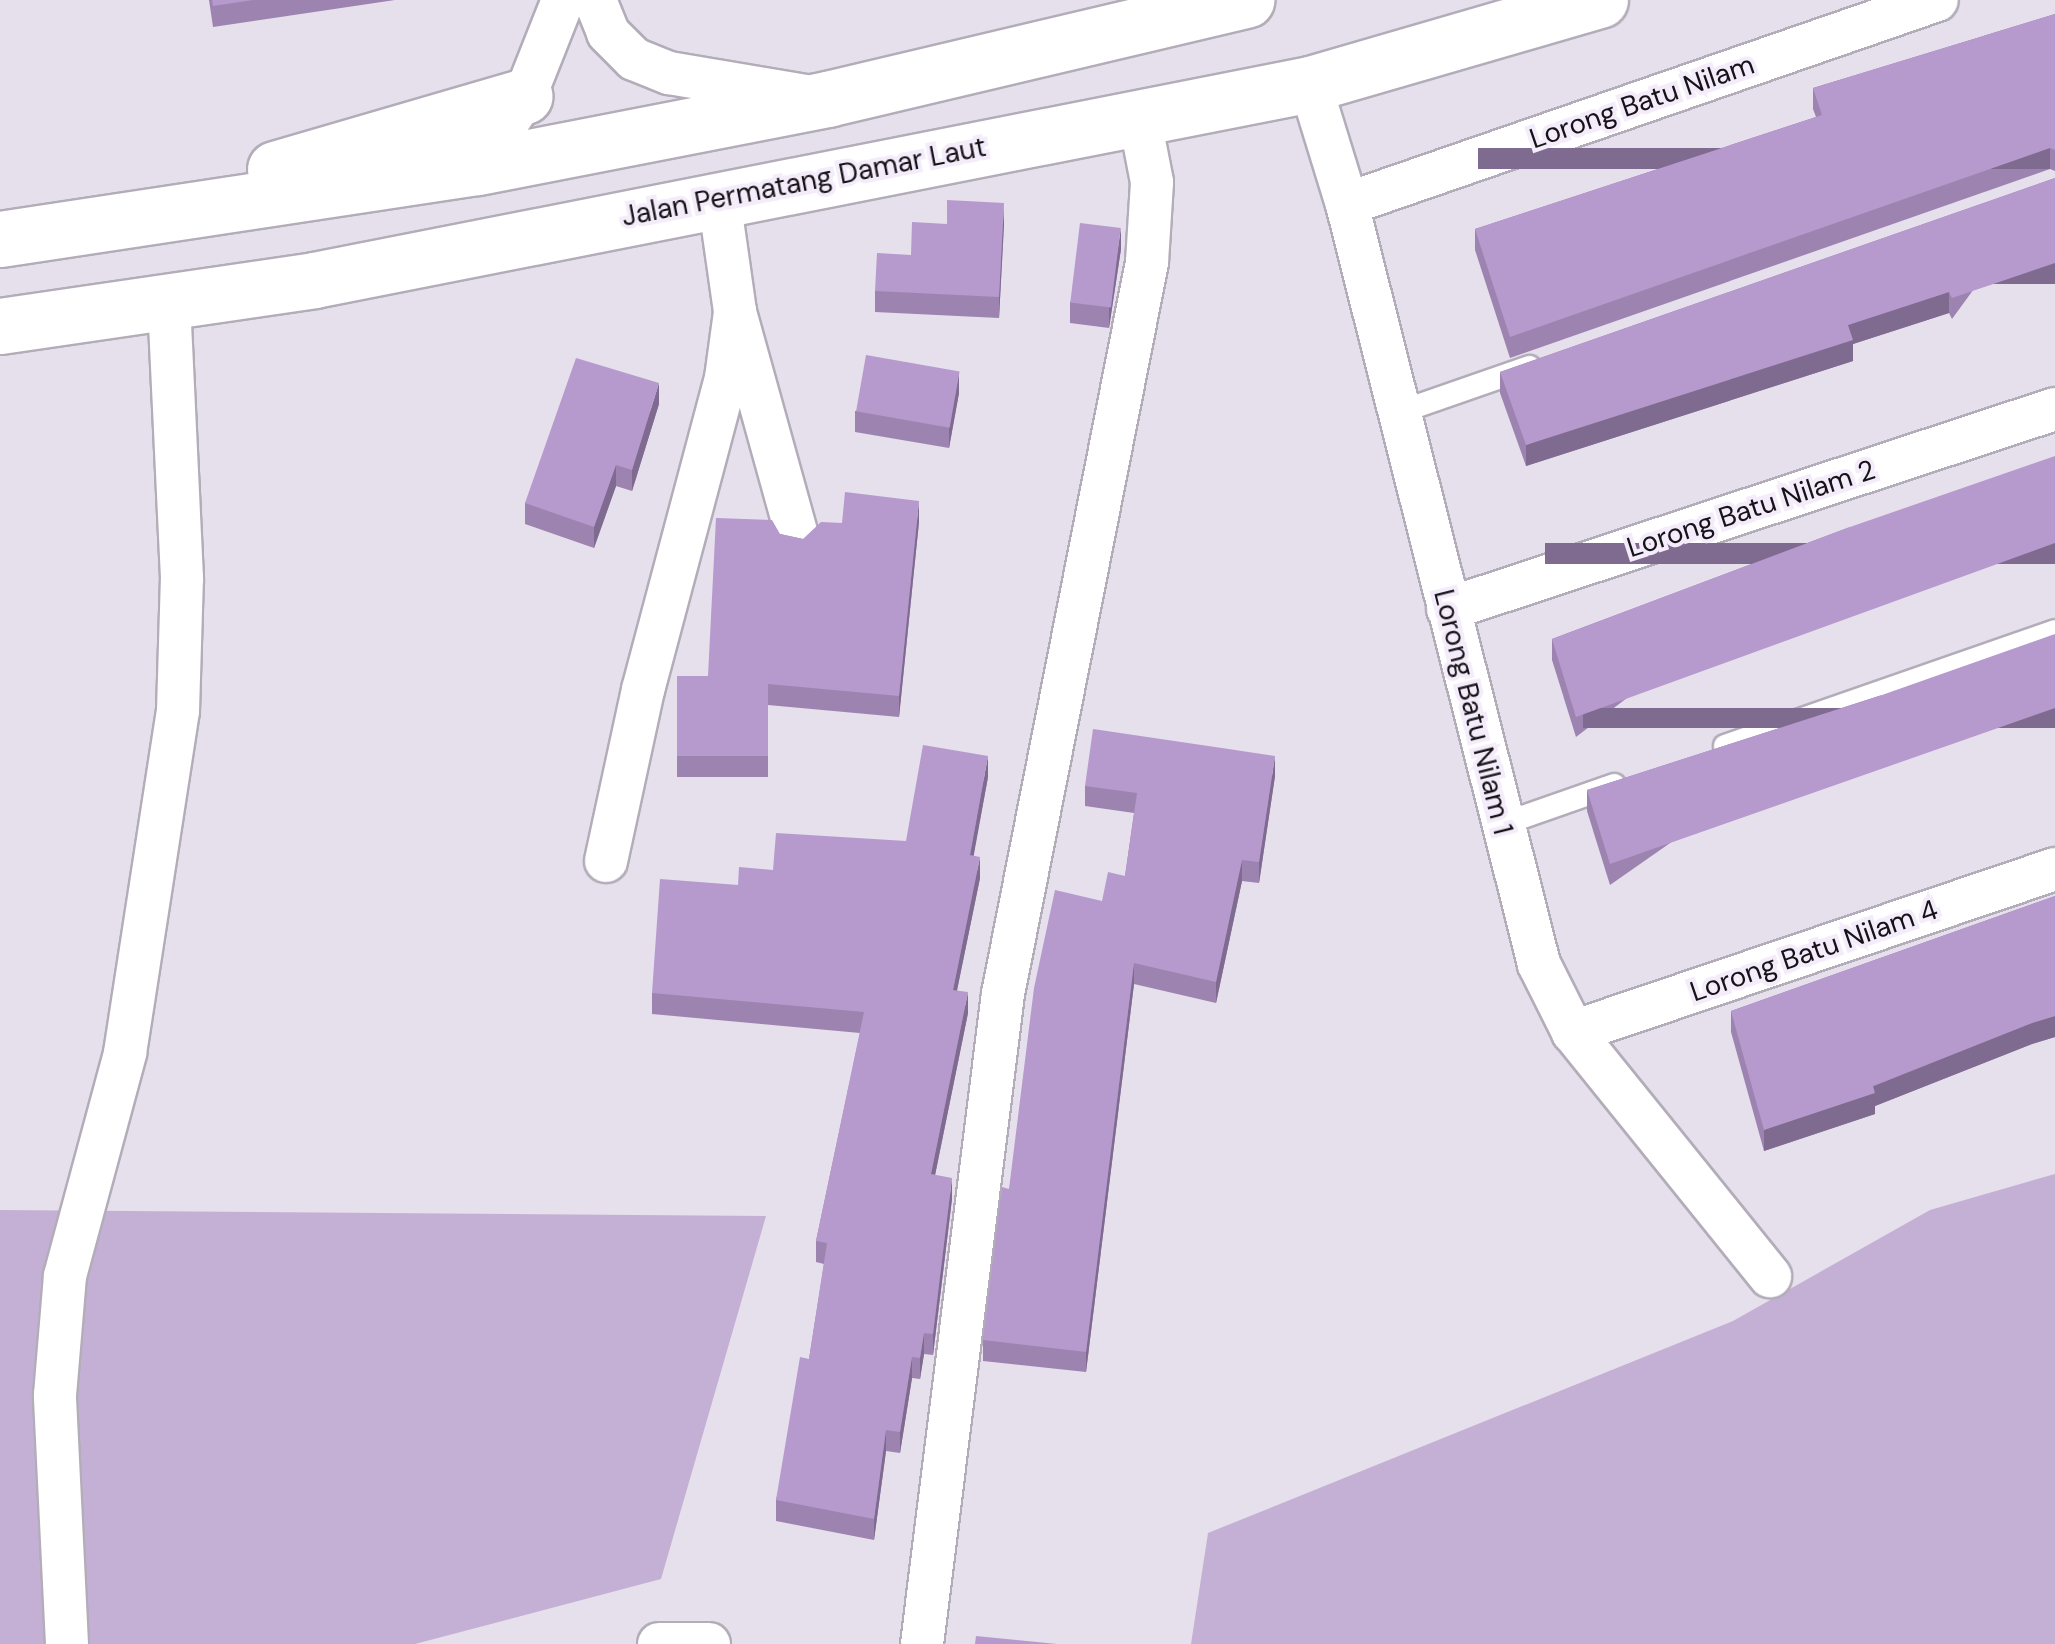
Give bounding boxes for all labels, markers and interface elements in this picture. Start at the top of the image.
street label: Lorong Batu Nilam [1525,48,1759,156]
street label: Jalan Permatang Damar Laut [619,130,989,234]
street label: Lorong Batu Nilam 2 [1623,453,1879,565]
street label: Lorong Batu Nilam 1 [1426,586,1520,838]
street label: Lorong Batu Nilam 4 [1686,893,1942,1009]

